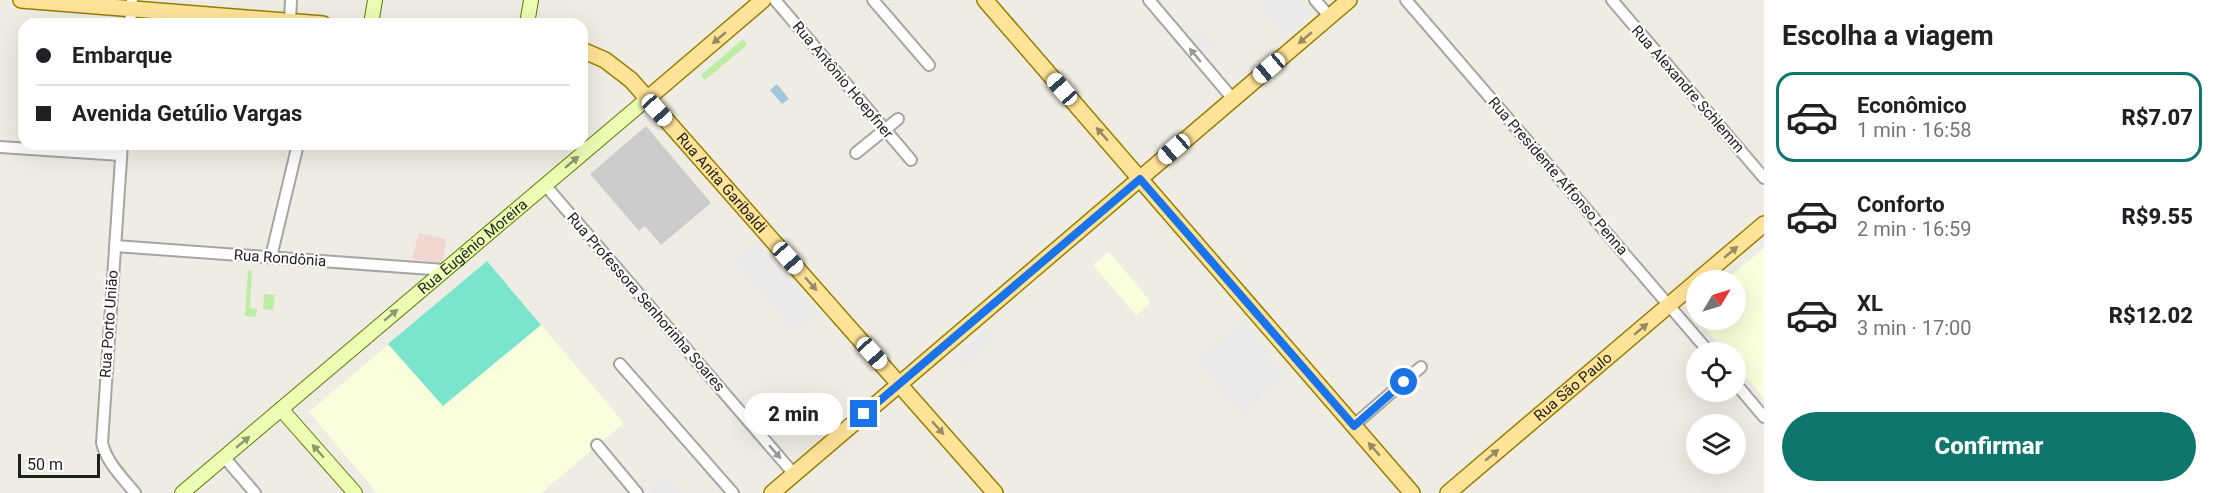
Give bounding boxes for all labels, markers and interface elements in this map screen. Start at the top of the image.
street label: Rua Antônio Hoepfner [789,18,897,142]
text: Escolha a viagem [1782,20,1994,52]
street label: Rua Alexandre Schlemm [1628,22,1748,156]
one-way arrow [712,31,727,44]
one-way arrow [1298,31,1313,44]
text: Embarque [72,43,172,68]
one-way arrow [1189,48,1202,63]
car [1249,50,1289,86]
car [1043,70,1081,108]
icon: car [1785,90,1839,144]
car [638,91,676,129]
street label: Rua Presidente Affonso Penna [1484,93,1632,259]
text: Econômico [1857,93,1967,118]
text: Avenida Getúlio Vargas [72,101,302,126]
text: R$7.07 [2122,105,2193,130]
text: 1 min · 16:58 [1857,118,1972,142]
one-way arrow [1095,127,1109,142]
street label: Rua Anita Garibaldi [673,129,771,237]
car [1155,130,1193,168]
one-way arrow [564,156,579,169]
icon: car [1785,189,1839,243]
text: Conforto [1857,192,1945,217]
street label: Rua Eugênio Moreira [414,195,531,298]
text: R$9.55 [2122,204,2193,229]
street label: Rua Professora Senhorinha Soares [563,209,729,395]
text: 2 min · 16:59 [1857,217,1972,241]
car [769,239,807,277]
street label: Rua Rondônia [233,246,327,270]
one-way arrow [1723,246,1739,259]
street label: Rua Porto União [96,269,122,379]
north arrow [1686,270,1746,330]
map controls [1686,270,1746,474]
one-way arrow [804,276,817,291]
icon: car [1785,288,1839,342]
text: XL [1857,291,1883,316]
text: R$12.02 [2109,303,2193,328]
one-way arrow [383,309,399,322]
text: 3 min · 17:00 [1857,316,1972,340]
one-way arrow [1633,323,1648,336]
car [853,334,891,372]
button: locate [1686,342,1746,402]
street label: Rua São Paulo [1530,348,1616,425]
route start [1390,368,1417,395]
callout: 2 min [744,393,843,435]
route end [850,400,877,427]
text: 2 min [768,402,819,426]
button: Confirmar [1782,412,2196,481]
button: layers [1686,414,1746,474]
one-way arrow [931,420,944,435]
one-way arrow [235,435,251,448]
one-way arrow [1368,442,1381,457]
one-way arrow [312,444,325,459]
one-way arrow [768,444,781,459]
one-way arrow [1484,449,1499,462]
scale bar [18,451,100,478]
text: 50 m [27,455,63,474]

